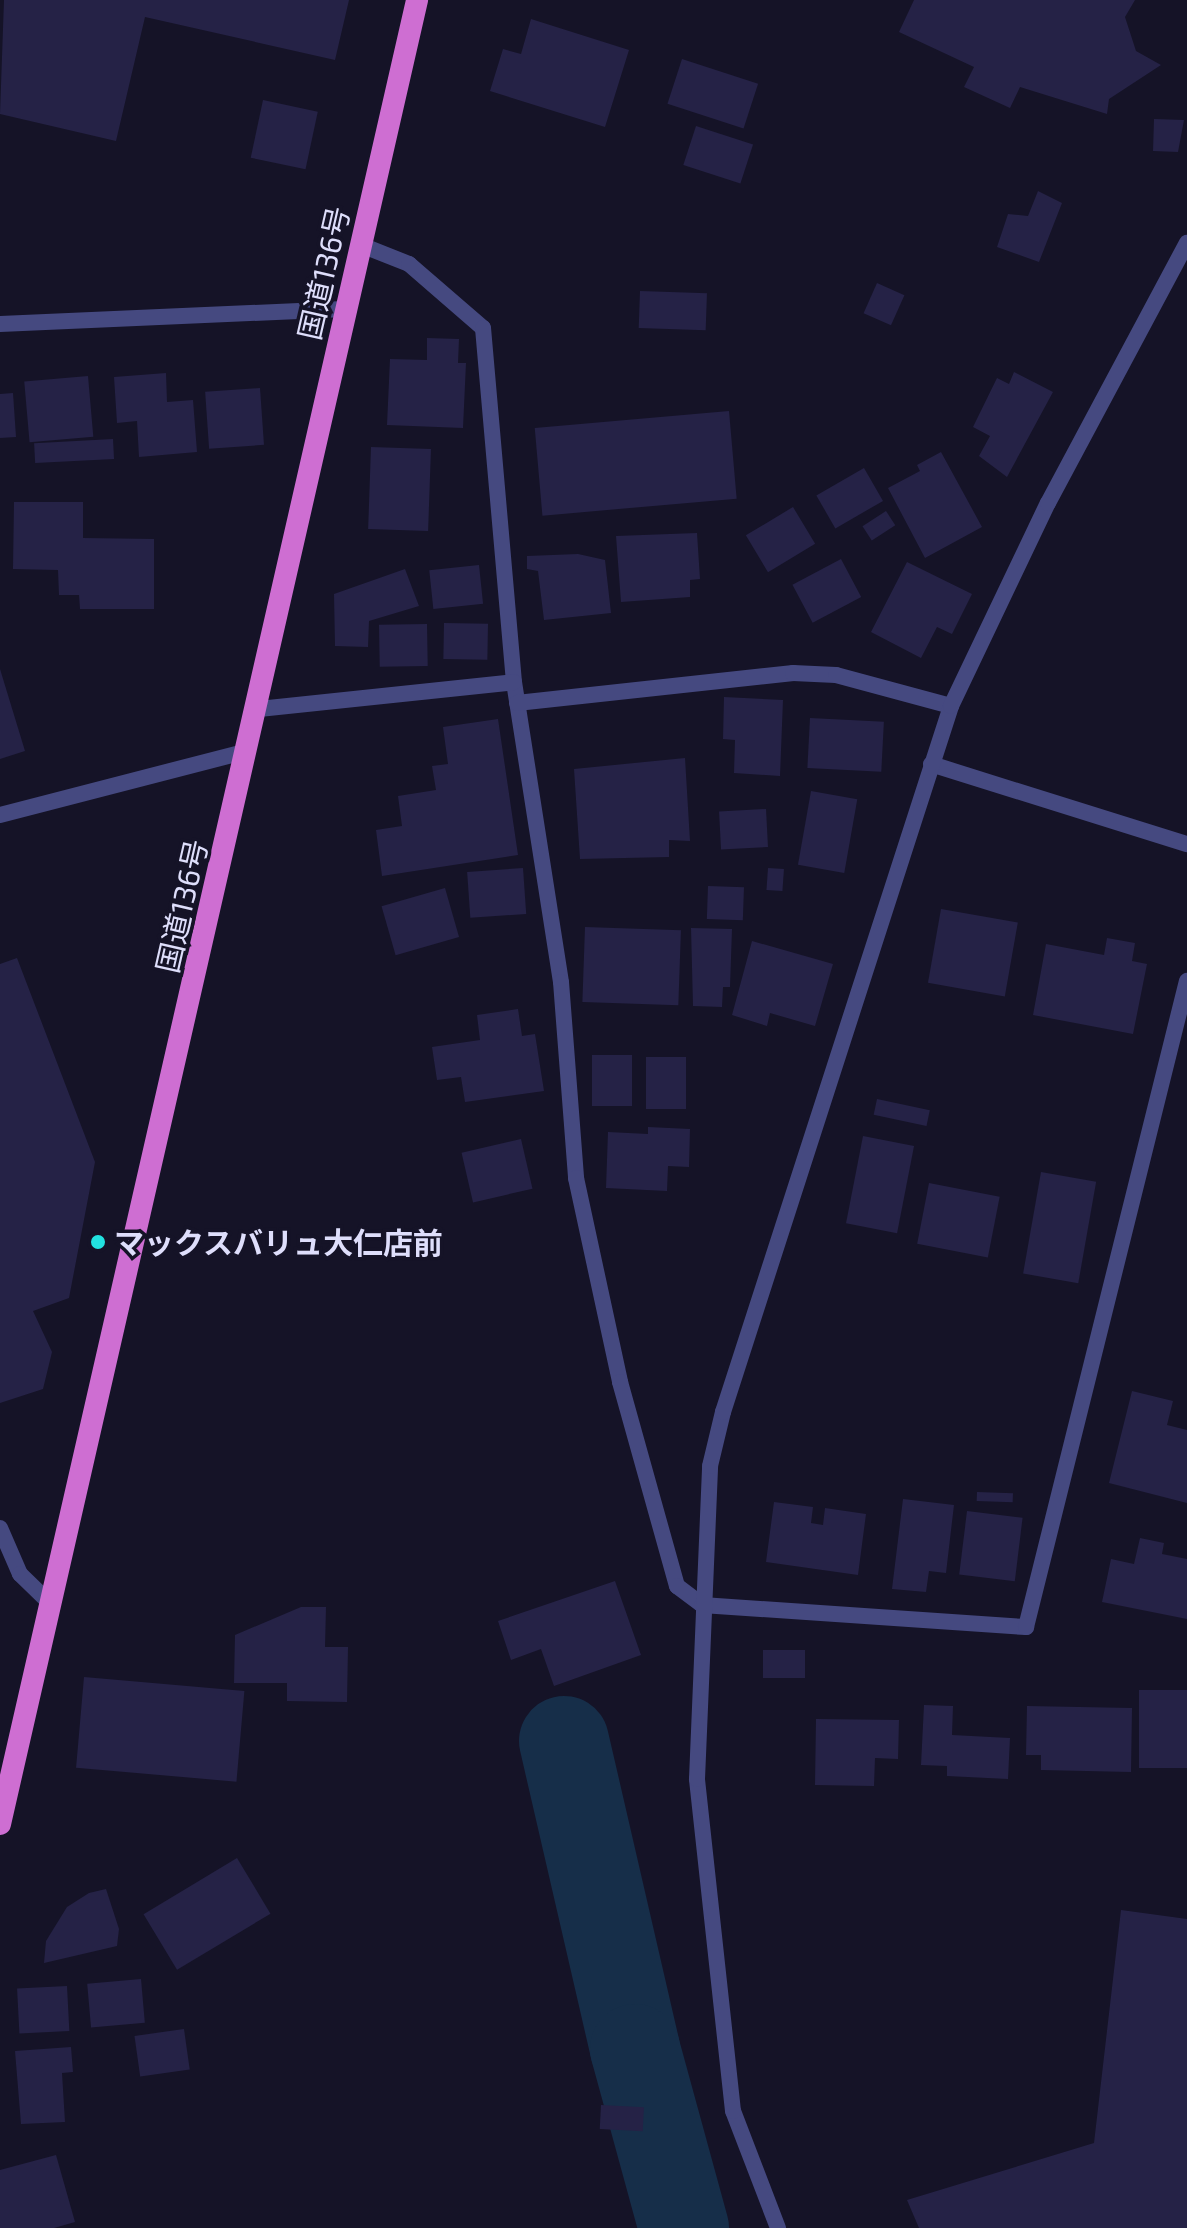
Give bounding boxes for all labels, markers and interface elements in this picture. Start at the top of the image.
street label: 国道136号 [290,203,356,343]
street label: 国道136号 [148,836,214,976]
place label: マックスバリュ大仁店前 [114,1224,444,1260]
marker: マックスバリュ大仁店前 [89,1233,107,1251]

